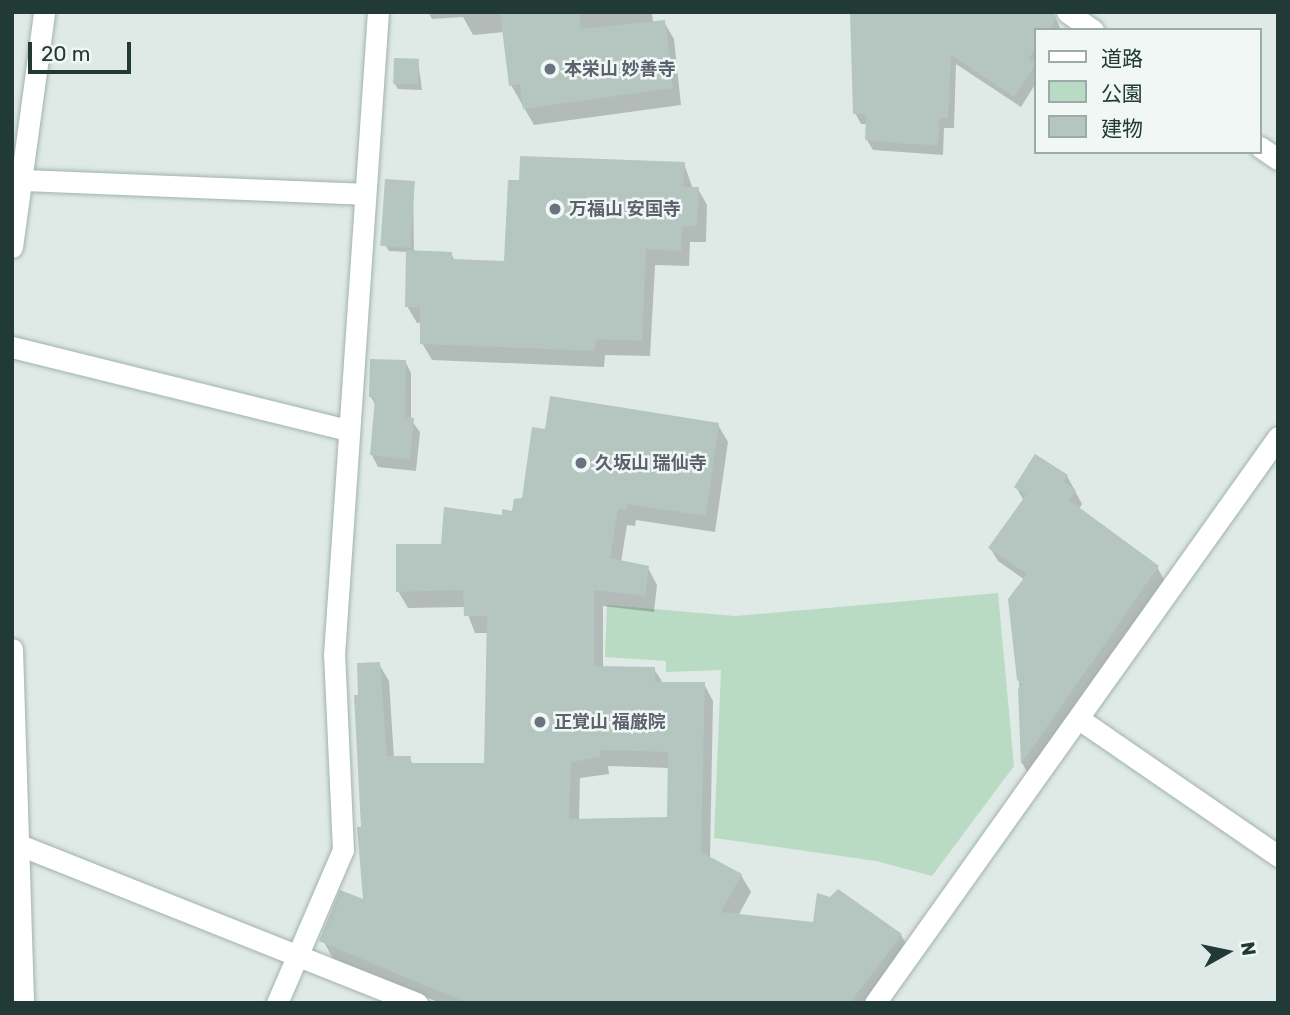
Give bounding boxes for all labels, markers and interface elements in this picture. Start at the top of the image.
scale bar [32,28,135,72]
legend [1034,28,1262,154]
text: 20 m [41,41,90,66]
text: 道路 [1101,46,1143,71]
place label: 本栄山 妙善寺 [564,58,676,80]
marker: 本栄山 妙善寺 [542,61,558,77]
text: 公園 [1101,81,1143,106]
text: 建物 [1101,116,1143,141]
place label: 万福山 安国寺 [569,198,681,220]
marker: 万福山 安国寺 [547,201,563,217]
place label: 久坂山 瑞仙寺 [595,452,707,474]
marker: 久坂山 瑞仙寺 [573,455,589,471]
place label: 正覚山 福厳院 [554,711,666,733]
marker: 正覚山 福厳院 [532,714,548,730]
north arrow [1192,917,1262,987]
text: N [1236,940,1261,957]

